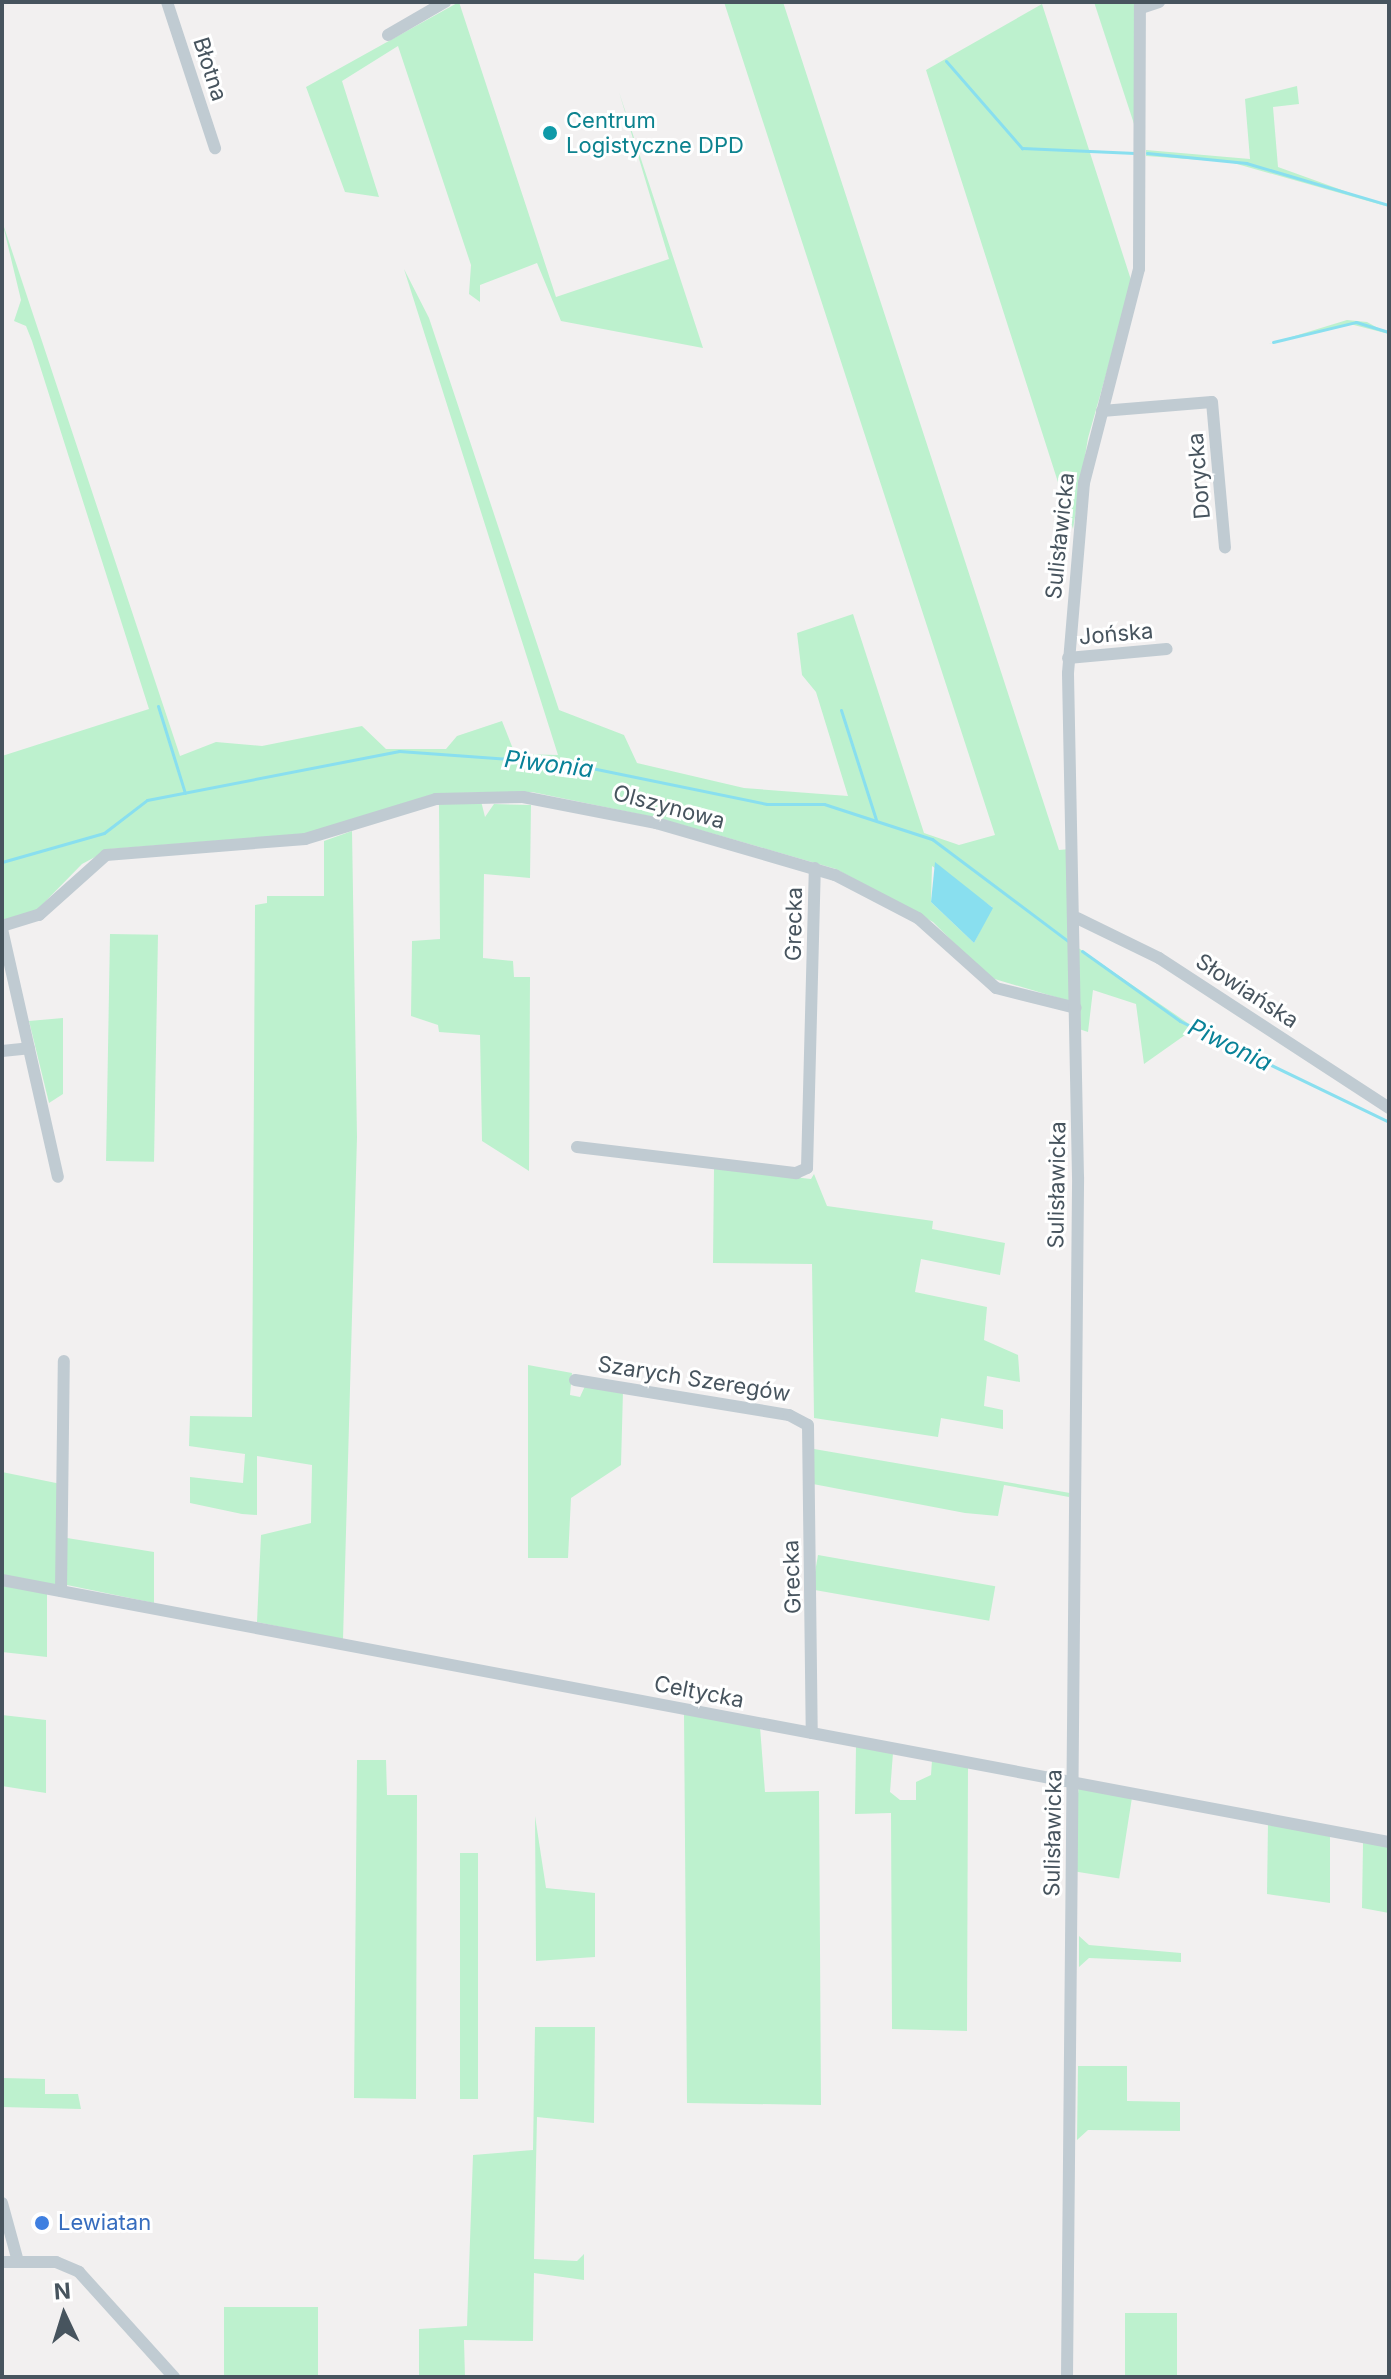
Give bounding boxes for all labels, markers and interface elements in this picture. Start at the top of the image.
street label: Błotna [187,34,233,104]
place label: Centrum Logistyczne DPD [566,107,744,158]
marker: Centrum Logistyczne DPD [541,124,559,142]
street label: Dorycka [1182,432,1216,520]
street label: Sulisławicka [1040,471,1080,601]
street label: Jońska [1078,618,1154,650]
water label: Piwonia [503,744,595,784]
street label: Olszynowa [610,779,728,835]
street label: Grecka [780,887,808,961]
street label: Słowiańska [1191,948,1303,1034]
water label: Piwonia [1183,1012,1277,1078]
street label: Sulisławicka [1043,1121,1071,1249]
street label: Szarych Szeregów [596,1351,792,1407]
street label: Grecka [778,1539,806,1615]
street label: Celtycka [652,1670,746,1714]
street label: Sulisławicka [1039,1769,1067,1897]
place label: Lewiatan [58,2210,151,2236]
marker: Lewiatan [33,2214,51,2232]
north arrow [24,2275,104,2355]
text: N [53,2278,72,2305]

